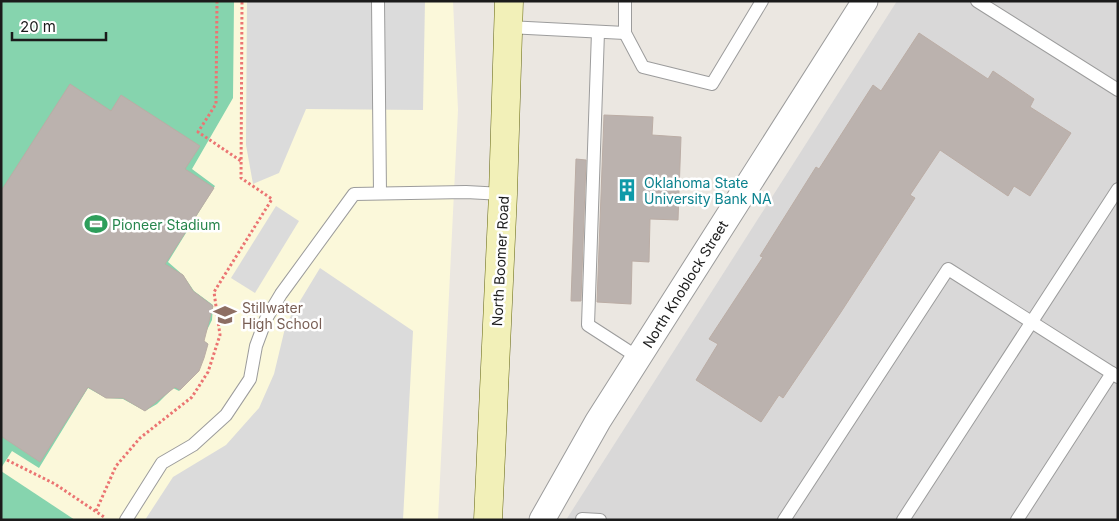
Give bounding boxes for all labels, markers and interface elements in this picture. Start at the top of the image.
scale bar [12,10,106,42]
text: 20 m [20,17,56,36]
place label: Oklahoma State University Bank NA [644,174,772,207]
building icon: Oklahoma State University Bank NA [614,177,640,203]
street label: North Boomer Road [488,195,512,327]
sports icon: Pioneer Stadium [83,211,109,237]
place label: Pioneer Stadium [112,216,221,233]
street label: North Knoblock Street [639,217,731,351]
place label: Stillwater High School [242,299,322,332]
school or university icon: Stillwater High School [212,302,238,328]

